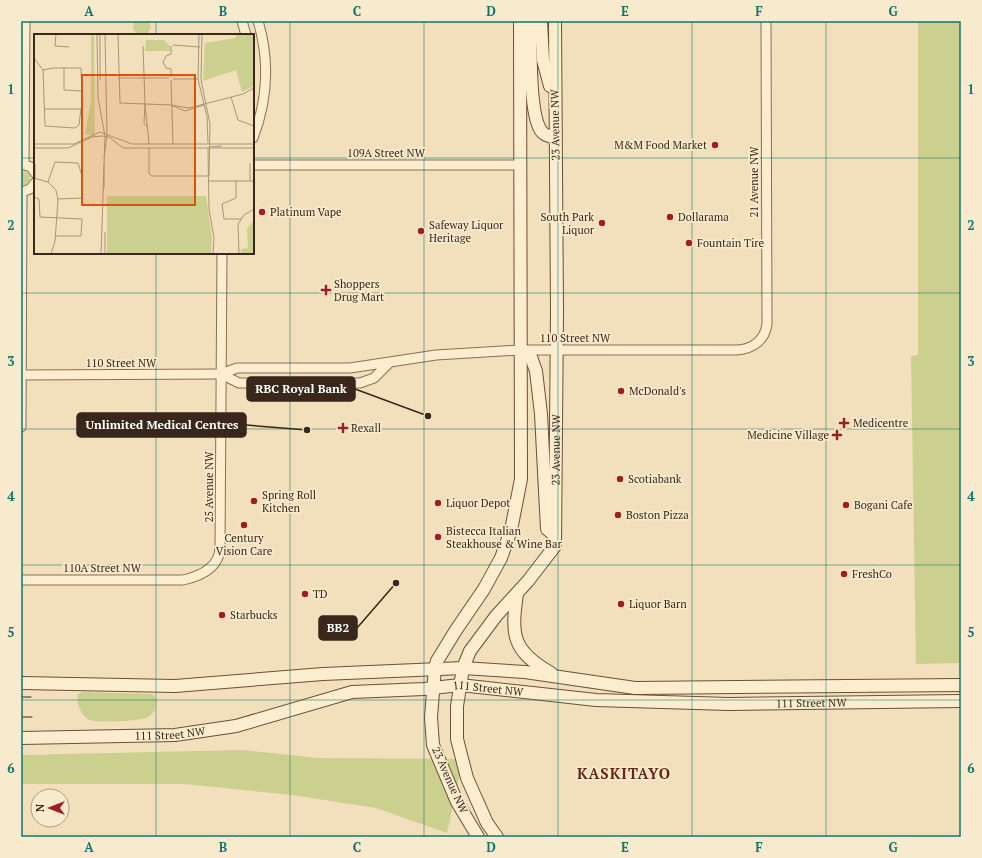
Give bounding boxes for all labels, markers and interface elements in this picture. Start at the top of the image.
text: A [84,2,94,20]
text: B [219,2,227,20]
text: C [353,2,361,20]
text: D [486,2,496,20]
text: E [621,2,629,20]
text: F [755,2,763,20]
text: G [888,2,898,20]
inset map [34,34,254,254]
text: 1 [7,80,15,98]
text: 1 [967,80,975,98]
street label: 23 Avenue NW [547,89,563,161]
place label: M&M Food Market [614,138,707,152]
marker: M&M Food Market [710,140,720,150]
street label: 109A Street NW [347,146,426,160]
street label: 21 Avenue NW [747,146,761,218]
place label: Platinum Vape [270,205,342,219]
marker: Platinum Vape [257,207,267,217]
place label: South Park Liquor [540,210,595,237]
place label: Dollarama [678,210,729,224]
marker: Dollarama [665,212,675,222]
text: 2 [7,216,15,234]
text: 2 [967,216,975,234]
place label: Safeway Liquor Heritage [429,218,504,245]
marker: South Park Liquor [597,218,607,228]
marker: Safeway Liquor Heritage [416,226,426,236]
place label: Fountain Tire [697,236,764,250]
marker: Fountain Tire [684,238,694,248]
place label: Shoppers Drug Mart [334,277,384,304]
marker: Shoppers Drug Mart [321,285,331,295]
street label: 110 Street NW [540,331,611,345]
text: 3 [7,352,15,370]
text: 3 [967,352,975,370]
street label: 110 Street NW [86,356,157,370]
callout: RBC Royal Bank [247,377,355,401]
text: RBC Royal Bank [255,381,347,396]
place label: McDonald's [629,384,686,398]
marker: McDonald's [616,386,626,396]
callout: Unlimited Medical Centres [77,413,246,437]
street label: 23 Avenue NW [549,413,563,486]
place label: Medicentre [853,416,909,430]
text: Unlimited Medical Centres [85,417,239,432]
marker: Medicentre [838,417,850,429]
place label: Rexall [351,421,381,435]
marker: Rexall [338,423,348,433]
place label: Medicine Village [747,428,829,442]
marker: Medicine Village [832,430,842,440]
street label: 25 Avenue NW [202,451,216,523]
place label: Scotiabank [628,472,682,486]
marker: Scotiabank [615,474,625,484]
text: 4 [7,487,15,505]
text: 4 [967,487,975,505]
place label: Spring Roll Kitchen [262,488,316,515]
marker: Spring Roll Kitchen [249,496,259,506]
place label: Liquor Depot [446,496,510,510]
marker: Liquor Depot [433,498,443,508]
place label: Bogani Cafe [854,498,913,512]
marker: Bogani Cafe [841,500,851,510]
place label: Boston Pizza [626,508,689,522]
marker: Boston Pizza [613,510,623,520]
marker: Century Vision Care [239,520,249,530]
place label: Bistecca Italian Steakhouse & Wine Bar [446,524,562,551]
place label: Century Vision Care [216,531,273,558]
marker: Bistecca Italian Steakhouse & Wine Bar [433,532,443,542]
street label: 110A Street NW [63,561,142,575]
place label: FreshCo [852,567,892,581]
marker: FreshCo [839,569,849,579]
place label: TD [313,587,328,601]
marker: TD [300,589,310,599]
place label: Liquor Barn [629,597,687,611]
marker: Liquor Barn [616,599,626,609]
place label: Starbucks [230,608,278,622]
marker: Starbucks [217,610,227,620]
callout: BB2 [319,616,357,640]
text: BB2 [327,620,349,635]
text: 5 [7,623,15,641]
text: 5 [967,623,975,641]
street label: 111 Street NW [452,678,525,699]
street label: 111 Street NW [776,695,847,710]
street label: 111 Street NW [134,724,207,743]
street label: 23 Avenue NW [429,745,471,816]
text: 6 [7,759,15,777]
text: 6 [967,759,975,777]
district label: KASKITAYO [577,763,671,783]
north arrow [30,788,70,828]
text: N [33,803,47,812]
text: A [84,838,94,856]
text: B [219,838,227,856]
text: C [353,838,361,856]
text: D [486,838,496,856]
text: E [621,838,629,856]
text: F [755,838,763,856]
text: G [888,838,898,856]

